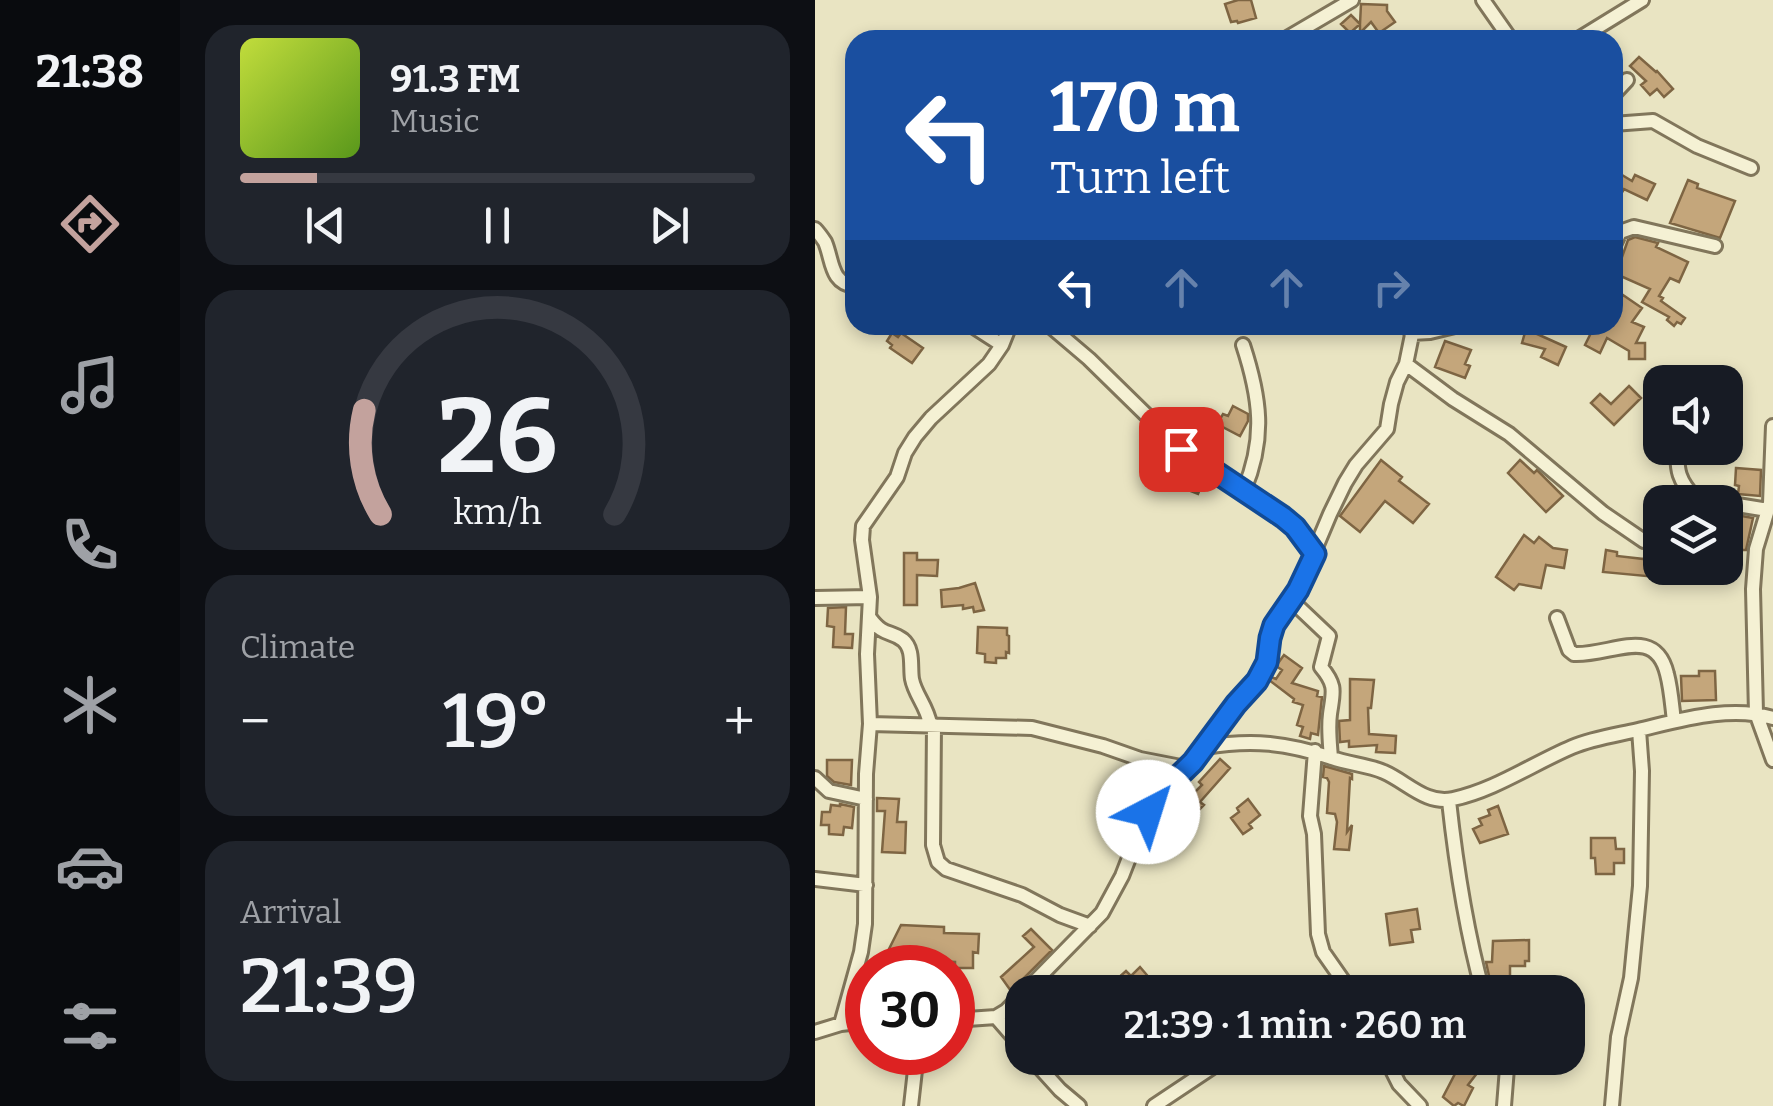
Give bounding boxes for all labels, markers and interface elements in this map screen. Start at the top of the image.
text: 21:38 [36,45,144,99]
text: 91.3 FM [390,56,520,102]
text: 170 m [1050,66,1240,150]
icon: left [885,70,1015,200]
text: Music [390,102,480,140]
text: Turn left [1050,151,1230,205]
icon: directions [55,189,125,259]
icon: previous [298,198,353,253]
icon: pause [470,198,525,253]
icon: next [642,198,697,253]
icon: left [1049,260,1104,315]
icon: ahead [1154,260,1209,315]
icon: ahead [1259,260,1314,315]
icon: right [1364,260,1419,315]
icon: music [55,350,125,420]
map controls [1643,365,1743,585]
button: sound [1643,365,1743,465]
text: 26 [437,375,558,500]
pin [1139,407,1224,492]
icon: arrive [1154,422,1209,477]
button: layers [1643,485,1743,585]
text: km/h [453,491,542,533]
icon: phone [55,510,125,580]
text: Climate [240,628,355,666]
icon: climate [55,670,125,740]
text: 19° [443,677,551,767]
text: − [240,689,270,755]
text: + [724,689,755,755]
position arrow [1096,760,1200,864]
icon: car [55,831,125,901]
text: Arrival [240,893,341,931]
text: 21:39 [240,942,418,1032]
speed limit sign: 30 [845,945,975,1075]
icon: filters [55,991,125,1061]
text: 21:39 · 1 min · 260 m [1124,1002,1466,1048]

